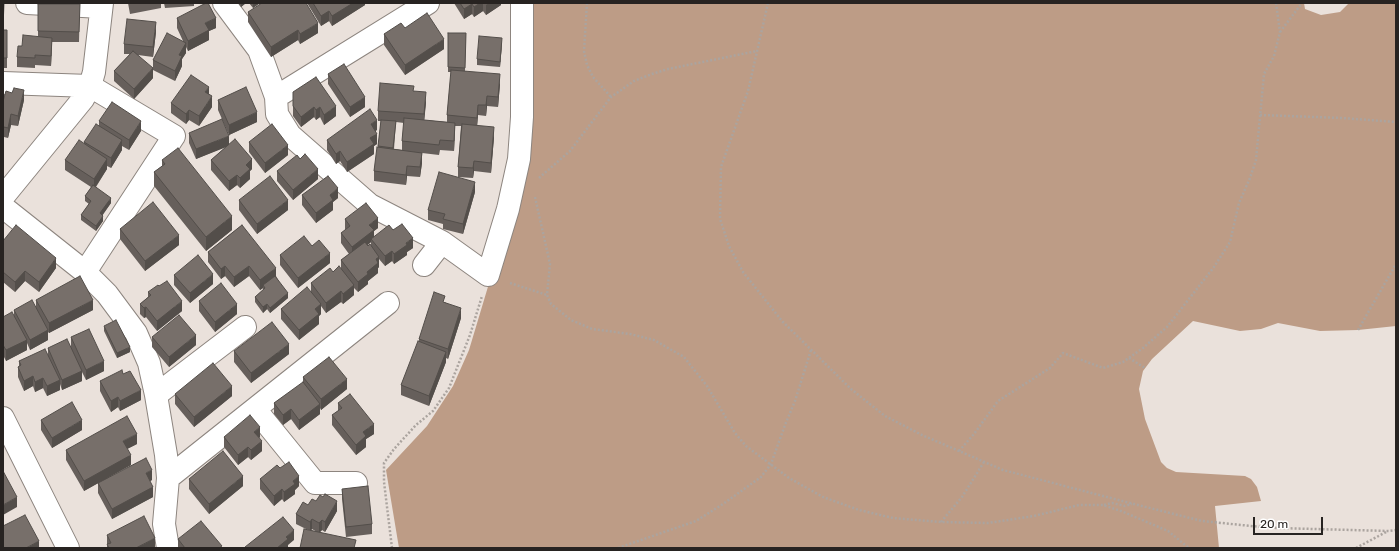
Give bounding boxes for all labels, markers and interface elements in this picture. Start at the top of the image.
scale bar [1255,509,1325,535]
text: 20 m [1260,517,1288,531]

